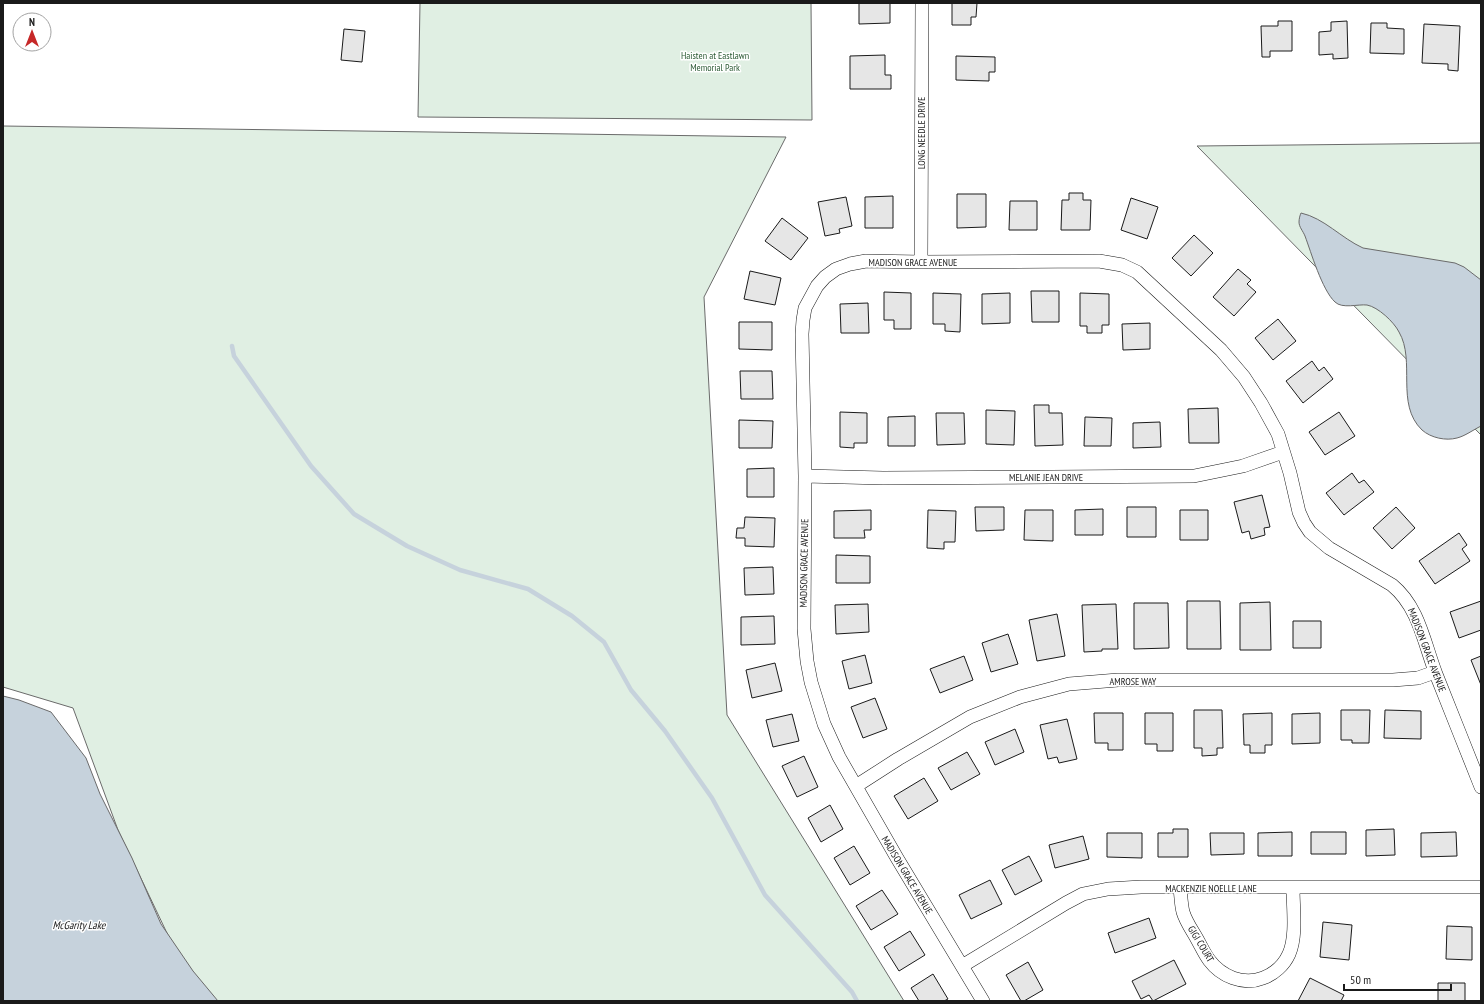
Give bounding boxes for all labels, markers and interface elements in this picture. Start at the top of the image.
north arrow [12,12,52,52]
text: N [29,15,35,29]
park label: Haisten at Eastlawn Memorial Park [681,49,749,74]
street label: LONG NEEDLE DRIVE [915,97,928,169]
street label: MADISON GRACE AVENUE [869,256,957,269]
street label: MELANIE JEAN DRIVE [1009,471,1083,484]
street label: MADISON GRACE AVENUE [797,518,811,608]
street label: MADISON GRACE AVENUE [1405,606,1449,694]
street label: AMROSE WAY [1110,675,1157,688]
street label: MADISON GRACE AVENUE [879,834,935,916]
street label: MACKENZIE NOELLE LANE [1165,882,1257,895]
water label: McGarity Lake [53,918,107,932]
street label: GIGI COURT [1185,923,1217,965]
scale bar [1344,966,1451,992]
text: 50 m [1350,972,1371,987]

